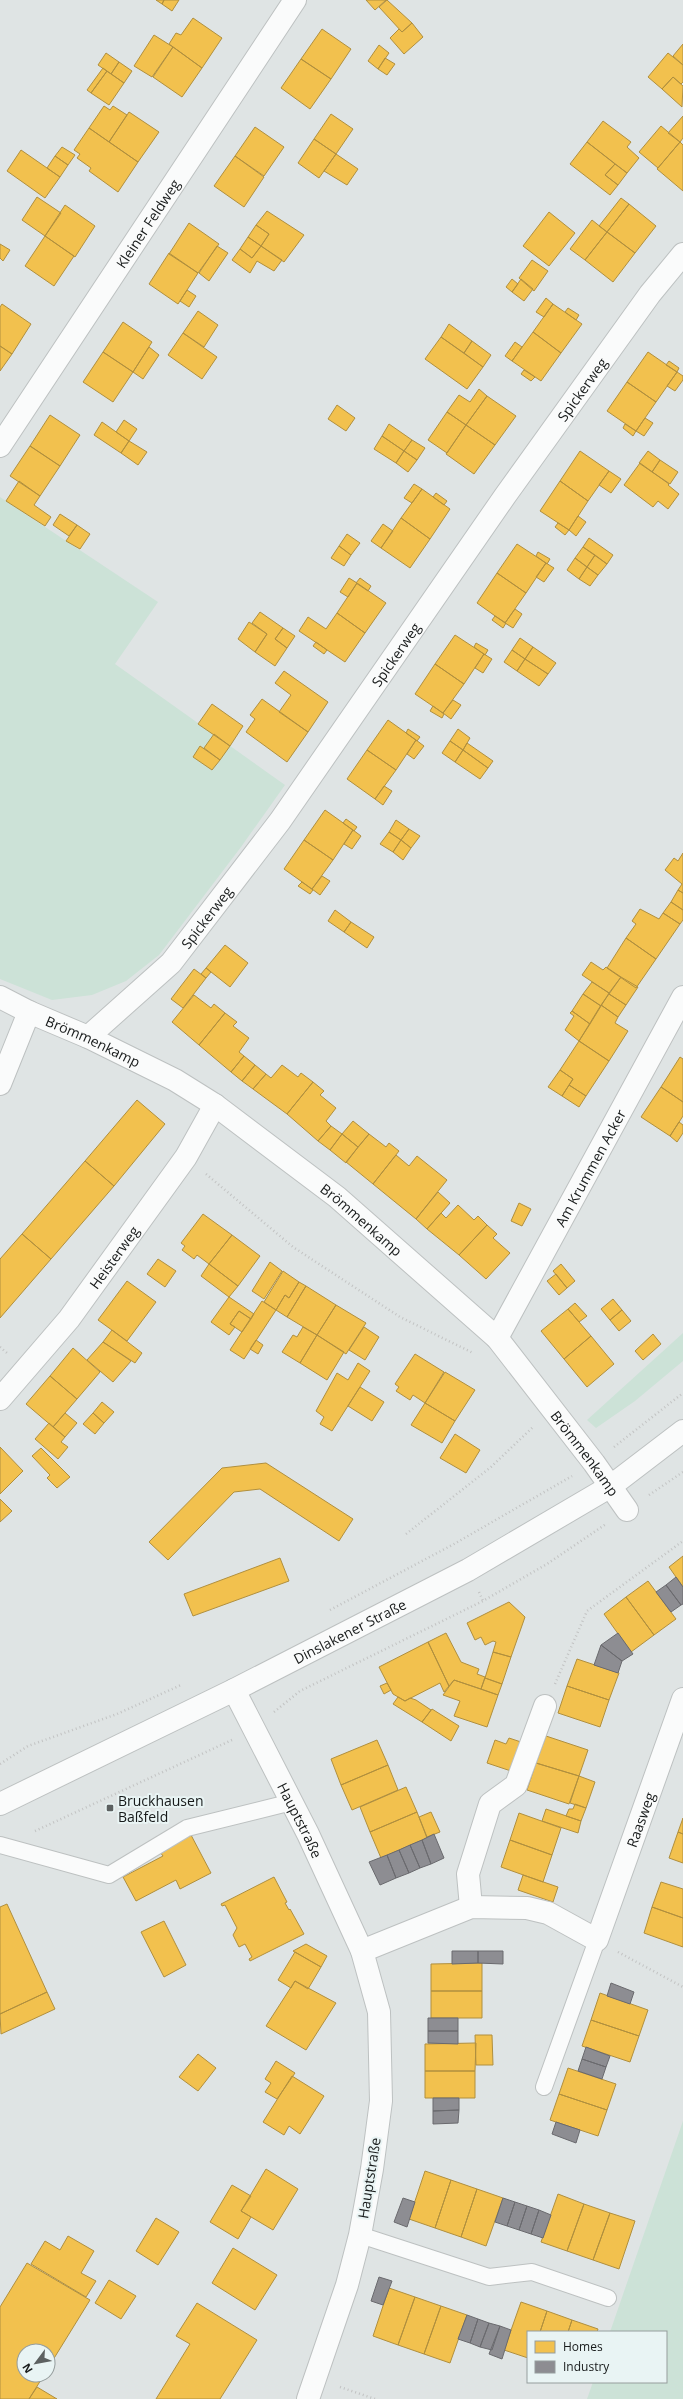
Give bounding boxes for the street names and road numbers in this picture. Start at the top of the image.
street label: Kleiner Feldweg [111,175,184,271]
street label: Spickerweg [552,353,611,425]
street label: Spickerweg [367,618,424,690]
street label: Spickerweg [176,882,236,952]
street label: Brömmenkamp [43,1011,144,1071]
street label: Am Krummen Acker [550,1105,630,1230]
street label: Brömmenkamp [317,1179,407,1260]
street label: Heisterweg [85,1221,143,1292]
street label: Brömmenkamp [547,1406,624,1499]
street label: Dinslakener Straße [290,1594,409,1668]
street label: Hauptstraße [274,1779,327,1861]
street label: Raasweg [621,1789,659,1850]
street label: Hauptstraße [353,2136,385,2220]

